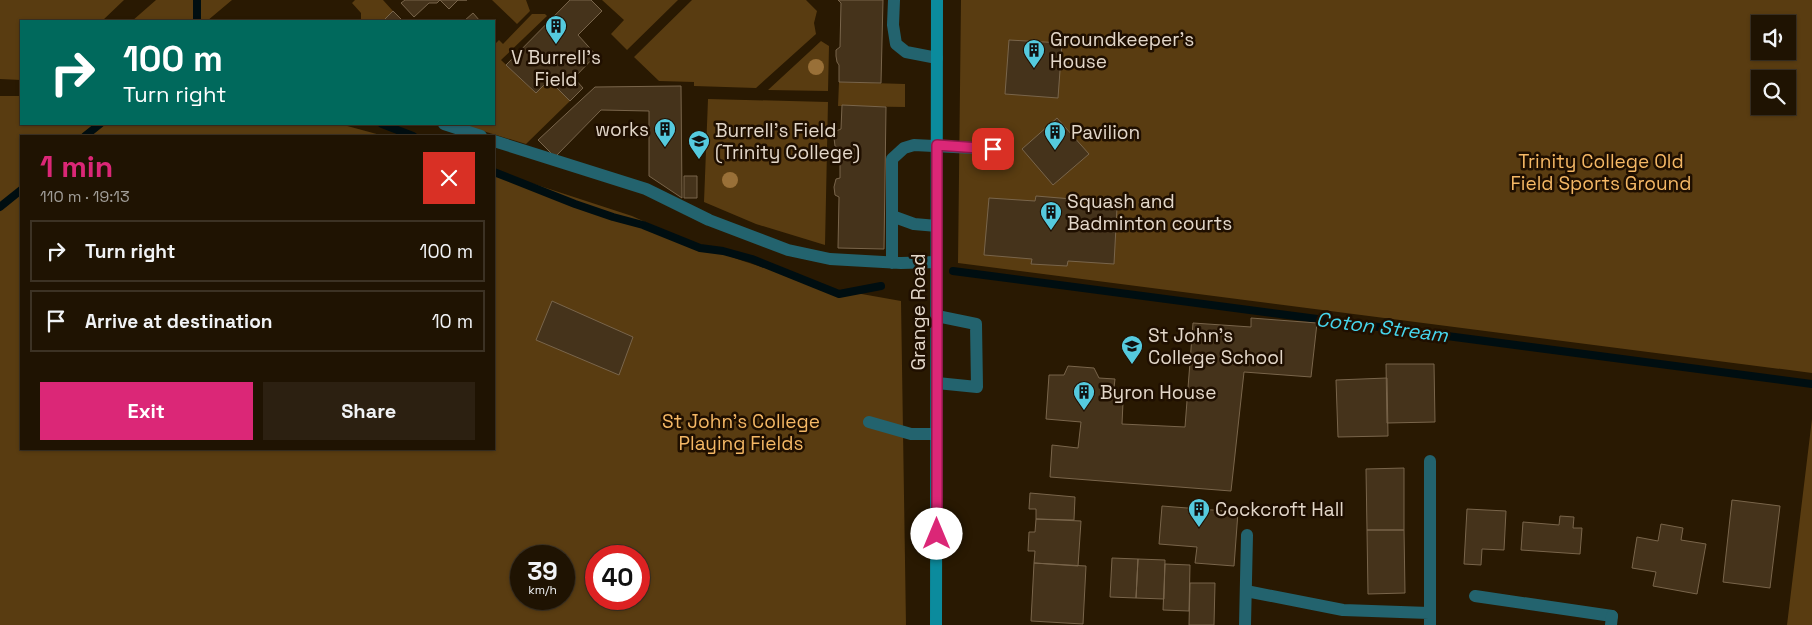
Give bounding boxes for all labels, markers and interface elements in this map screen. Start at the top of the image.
building icon: V Burrell's Field [544,14,568,45]
map controls [1751,15,1796,115]
button: sound [1751,15,1796,60]
place label: Groundkeeper's House [1050,27,1194,74]
text: 100 m [123,37,223,81]
building icon: Groundkeeper's House [1022,38,1046,69]
icon: right [40,40,105,105]
place label: V Burrell's Field [511,45,601,92]
button: search [1751,70,1796,115]
text: Turn right [123,80,226,108]
place label: works [595,117,649,142]
building icon: works [653,117,677,148]
place label: Burrell's Field (Trinity College) [715,118,860,165]
building icon: Pavilion [1043,120,1067,151]
place label: Pavilion [1071,120,1140,145]
pin [972,128,1014,170]
school or university icon: Burrell's Field (Trinity College) [687,129,711,160]
icon: arrive [979,135,1007,163]
text: 1 min [40,147,113,186]
park label: Trinity College Old Field Sports Ground [1511,149,1691,196]
button: close [423,152,475,204]
text: 110 m · 19:13 [40,186,130,207]
place label: Squash and Badminton courts [1067,189,1232,236]
building icon: Squash and Badminton courts [1039,200,1063,231]
icon: right [42,237,70,265]
text: Turn right [85,239,175,264]
text: 100 m [419,239,473,264]
street label: Grange Road [906,254,931,370]
water label: Coton Stream [1315,306,1450,348]
icon: arrive [42,307,70,335]
text: Arrive at destination [85,309,273,334]
text: 10 m [432,309,473,334]
place label: St John's College School [1148,323,1284,370]
school or university icon: St John's College School [1120,334,1144,365]
building icon: Byron House [1072,380,1096,411]
place label: Byron House [1100,380,1216,405]
button: Exit [40,382,253,440]
button: Share [263,382,475,440]
park label: St John's College Playing Fields [662,409,820,456]
building icon: Cockcroft Hall [1187,497,1211,528]
place label: Cockcroft Hall [1215,497,1344,522]
position arrow [910,507,962,559]
speed limit sign: 40 [585,545,650,610]
text: 39 [527,555,558,587]
text: km/h [528,582,557,598]

